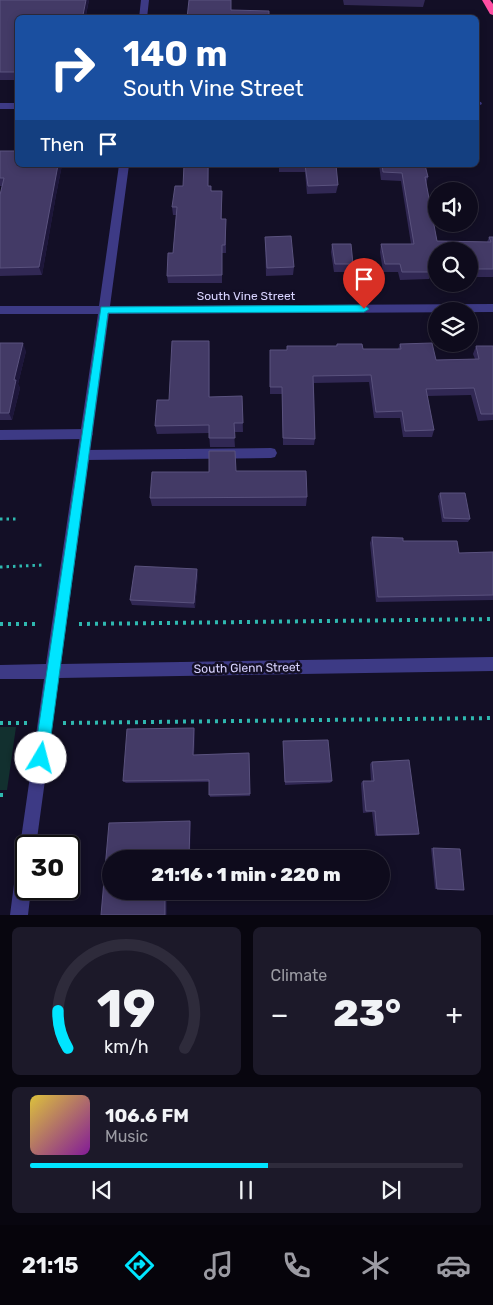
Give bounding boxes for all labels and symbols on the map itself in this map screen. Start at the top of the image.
pin [343,258,385,309]
street label: South Vine Street [197,289,296,303]
street label: South Glenn Street [194,660,301,676]
position arrow [14,731,66,783]
speed limit sign: 30 [15,835,80,900]

